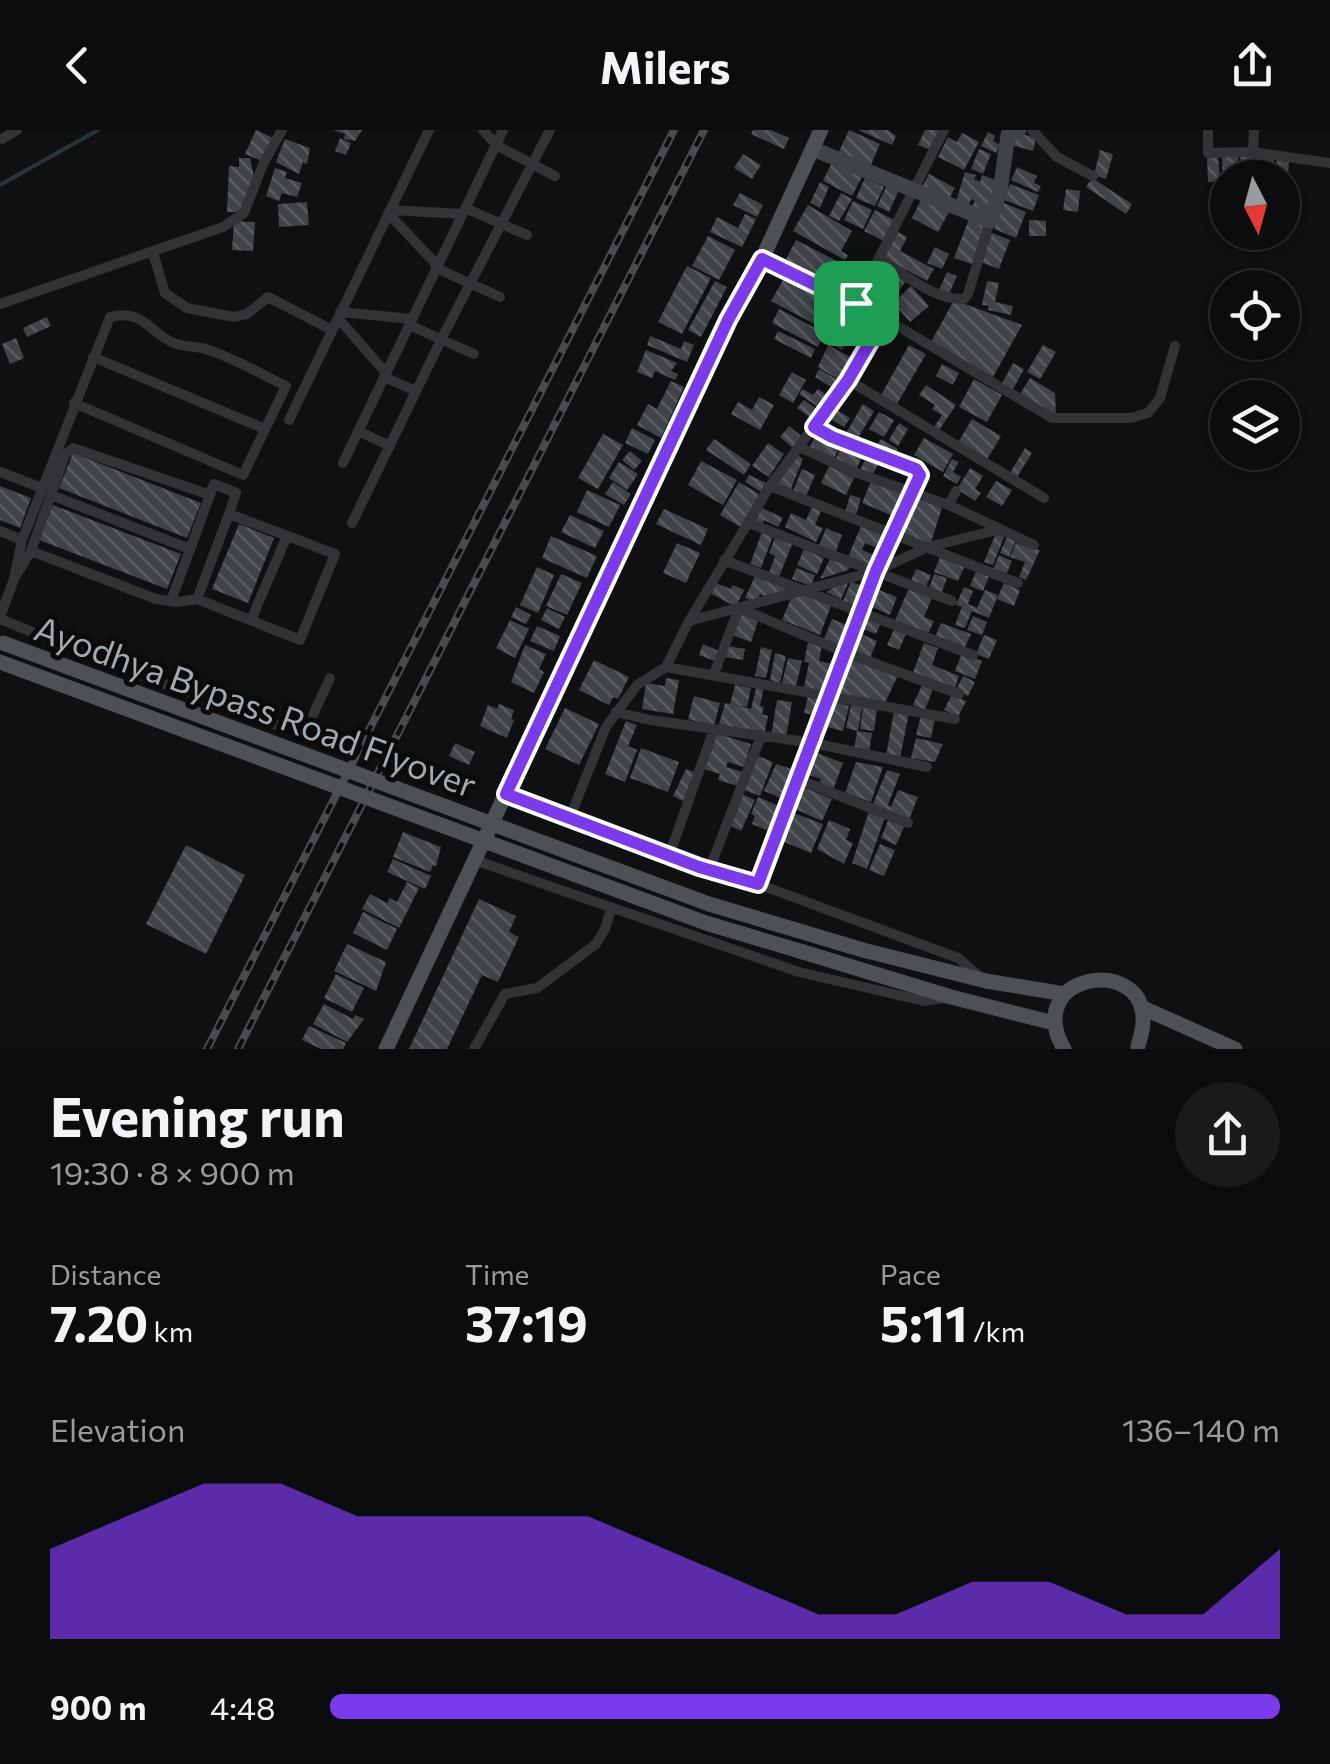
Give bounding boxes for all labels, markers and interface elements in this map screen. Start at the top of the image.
icon: back [50,38,105,93]
text: Milers [600,38,730,93]
icon: share [1225,38,1280,93]
north arrow [1210,160,1300,250]
map controls [1210,160,1300,470]
pin [814,261,899,346]
button: locate [1210,270,1300,360]
icon: arrive [829,276,884,331]
button: layers [1210,380,1300,470]
street label: Ayodhya Bypass Road Flyover [29,605,483,805]
text: Evening run [50,1081,345,1148]
button: share [1175,1082,1280,1187]
text: 19:30 · 8 × 900 m [50,1152,295,1192]
text: Distance [50,1257,161,1291]
text: Time [465,1257,529,1291]
text: Pace [880,1257,941,1291]
text: 7.20 [50,1291,148,1352]
text: 37:19 [465,1291,588,1352]
text: 5:11 [880,1291,968,1352]
text: km [148,1314,193,1348]
text: /km [968,1314,1025,1348]
text: Elevation [50,1409,185,1449]
text: 136–140 m [1122,1409,1280,1449]
text: 900 m [50,1687,146,1727]
text: 4:48 [210,1687,275,1727]

